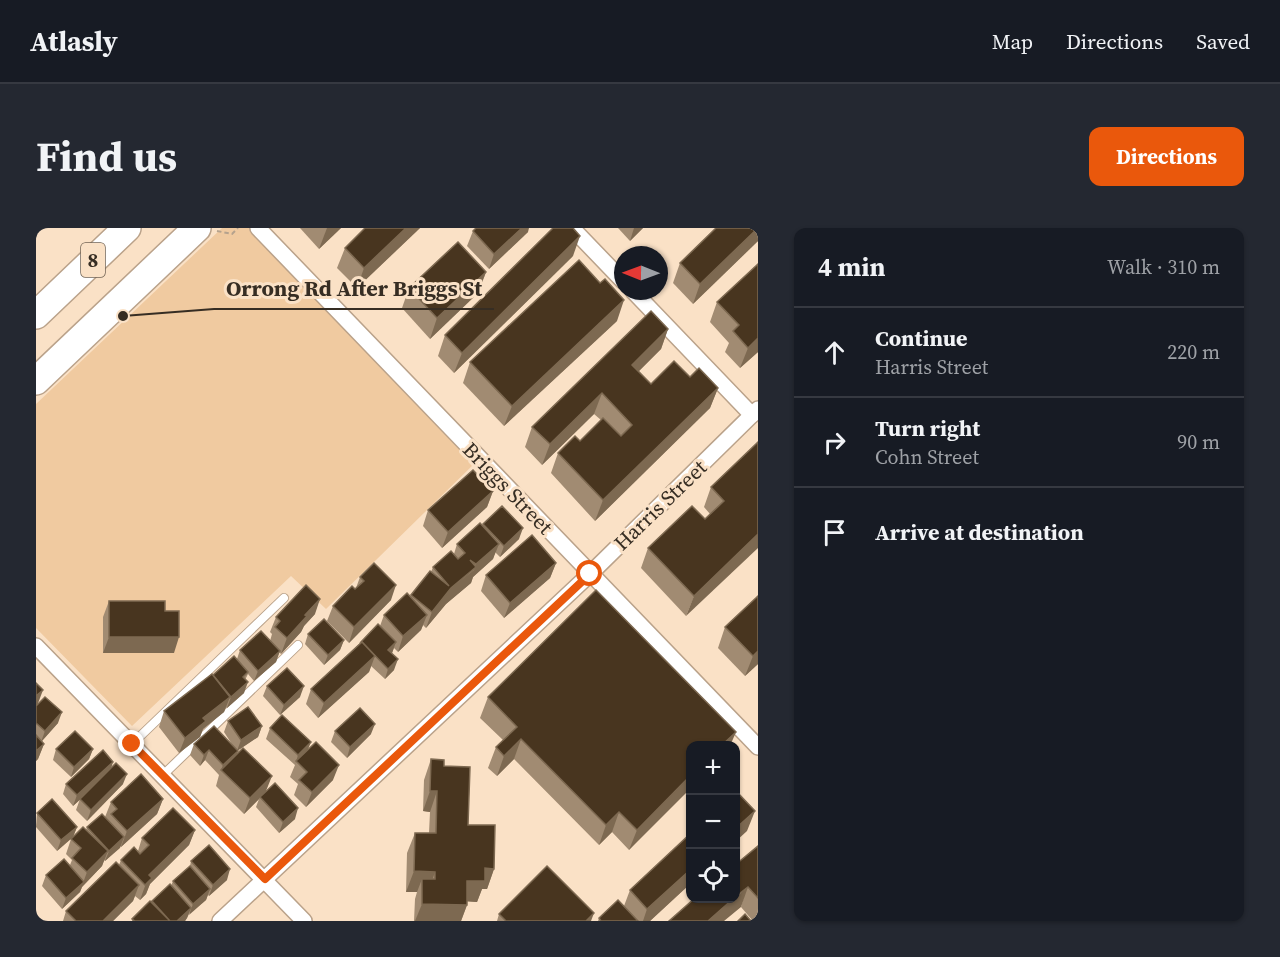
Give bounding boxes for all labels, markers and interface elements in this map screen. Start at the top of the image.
text: Atlasly [30,22,118,60]
text: Map [992,27,1033,56]
text: Directions [1066,27,1163,56]
text: Saved [1196,27,1250,56]
text: Find us [36,127,177,185]
button: Directions [1089,127,1244,186]
road number: 8 [81,243,105,277]
north arrow [614,246,668,300]
text: 4 min [818,249,885,285]
text: Walk · 310 m [1107,253,1220,281]
callout: Orrong Rd After Briggs St [214,269,494,309]
text: Orrong Rd After Briggs St [226,273,483,303]
text: Continue [875,323,968,353]
icon: ahead [818,336,851,369]
text: 220 m [1167,338,1220,366]
text: Harris Street [875,353,988,381]
text: Turn right [875,413,980,443]
icon: right [818,426,851,459]
text: 90 m [1177,428,1220,456]
street label: Briggs Street [457,435,560,541]
text: Cohn Street [875,443,979,471]
street label: Harris Street [607,453,713,557]
icon: arrive [818,516,851,549]
text: Arrive at destination [875,517,1084,547]
route start [576,560,602,586]
route end [118,730,144,756]
map controls [686,741,740,903]
button: + [686,741,740,795]
button: − [686,795,740,849]
button: locate [686,849,740,903]

